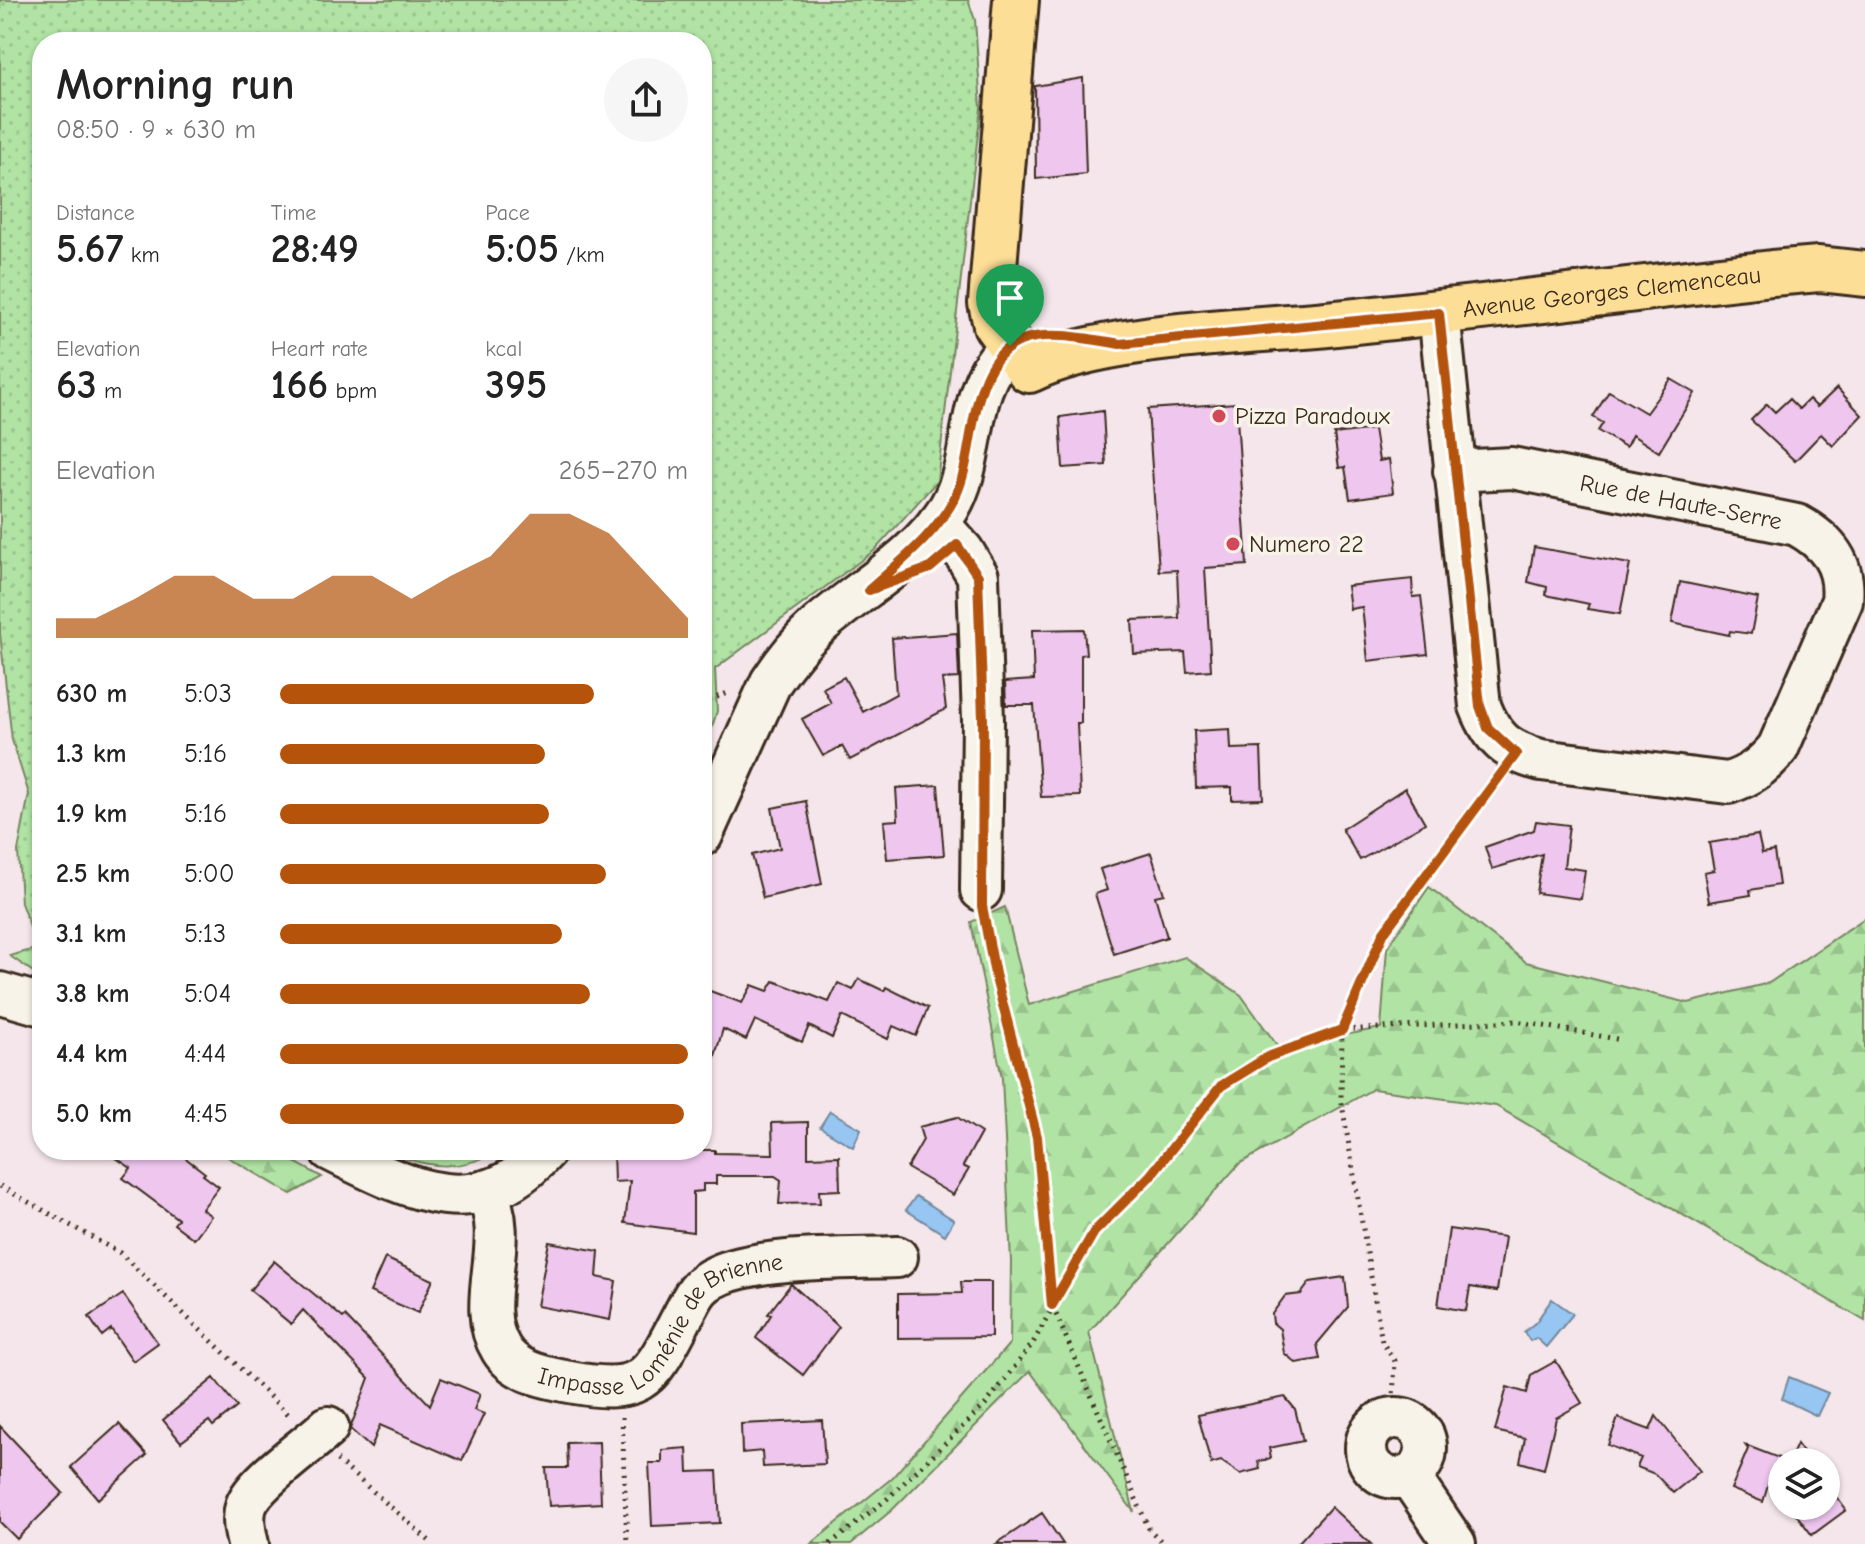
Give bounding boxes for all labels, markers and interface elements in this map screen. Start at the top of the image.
button: share [604,58,688,142]
text: Morning run [56,59,295,110]
text: 08:50 · 9 × 630 m [56,115,256,145]
text: Distance [56,200,135,226]
text: Time [271,200,316,226]
text: Pace [485,200,530,226]
text: 5.67 [56,226,123,272]
text: 28:49 [271,226,359,272]
text: 5:05 [485,226,559,272]
text: km [123,242,160,268]
text: /km [559,242,605,268]
street label: Avenue Georges Clemenceau [1461,260,1762,323]
pin [976,264,1044,346]
icon: arrive [988,276,1032,320]
text: Elevation [56,336,140,362]
text: Heart rate [271,336,368,362]
text: kcal [485,336,522,362]
text: 63 [56,362,97,408]
text: 166 [271,362,328,408]
text: 395 [485,362,547,408]
text: m [97,378,122,404]
text: bpm [328,378,377,404]
place label: Pizza Paradoux [1235,402,1391,430]
marker: Pizza Paradoux [1210,407,1228,425]
text: Elevation [56,456,156,486]
text: 265–270 m [559,456,688,486]
street label: Rue de Haute-Serre [1578,469,1784,535]
place label: Numero 22 [1249,530,1364,558]
marker: Numero 22 [1224,535,1242,553]
text: 630 m [56,679,127,709]
text: 5:03 [184,679,232,709]
text: 1.3 km [56,739,126,769]
text: 5:16 [184,739,227,769]
text: 1.9 km [56,799,127,829]
text: 5:16 [184,799,227,829]
text: 2.5 km [56,859,130,889]
text: 5:00 [184,859,234,889]
text: 3.1 km [56,919,126,949]
text: 5:13 [184,919,226,949]
text: 3.8 km [56,979,129,1009]
text: 5:04 [184,979,231,1009]
text: 4.4 km [56,1039,128,1069]
text: 4:44 [184,1039,226,1069]
text: 5.0 km [56,1099,132,1129]
text: 4:45 [184,1099,228,1129]
street label: Impasse Loménie de Brienne [535,1247,784,1401]
map controls [1768,1448,1840,1520]
button: layers [1768,1448,1840,1520]

